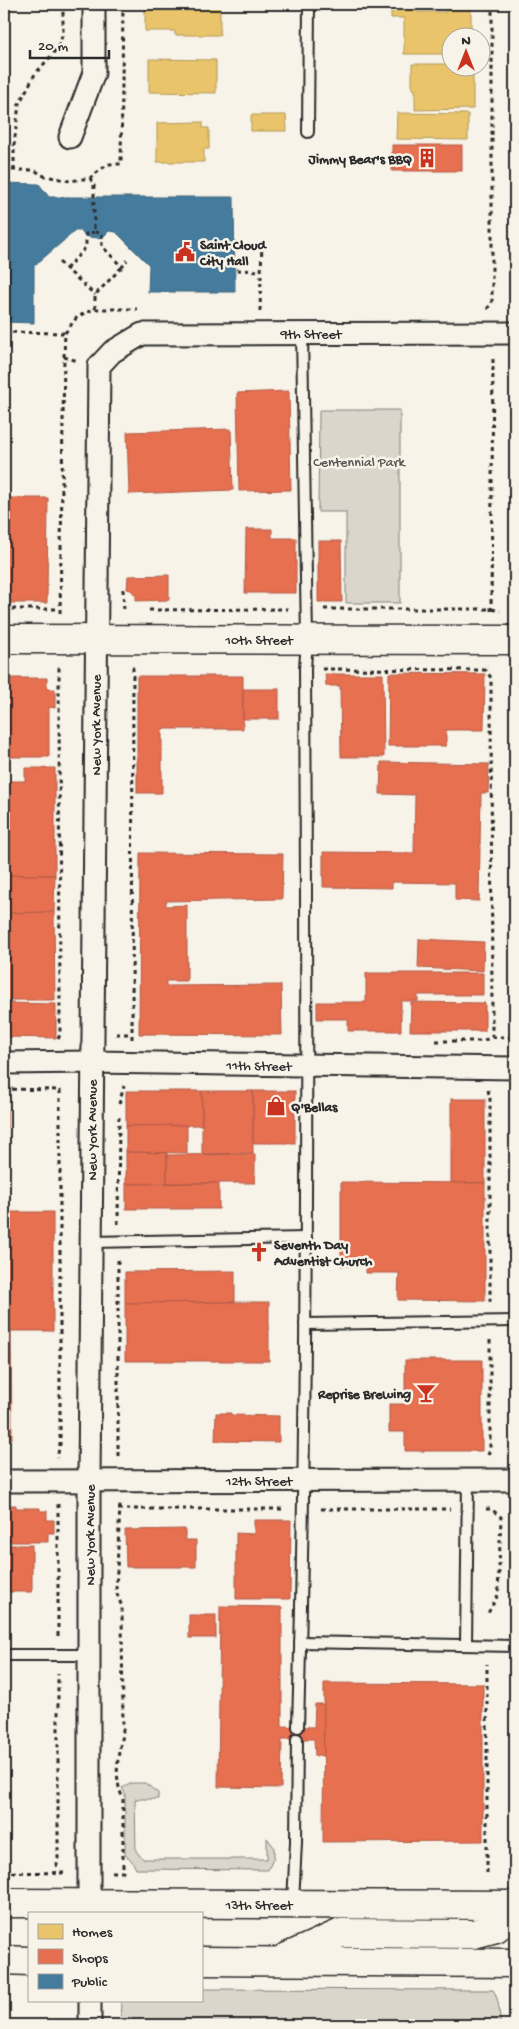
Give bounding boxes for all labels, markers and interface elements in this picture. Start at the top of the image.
scale bar [30,28,109,60]
north arrow [442,28,492,78]
text: N [461,33,471,50]
text: 20 m [38,38,68,56]
building icon: Jimmy Bear's BBQ [416,147,438,169]
place label: Jimmy Bear's BBQ [308,152,413,169]
place label: Saint Cloud City Hall [199,238,267,271]
public building icon: Saint Cloud City Hall [174,241,196,263]
street label: 9th Street [280,327,343,344]
park label: Centennial Park [313,455,407,472]
street label: 10th Street [224,633,294,650]
street label: New York Avenue [89,674,106,775]
street label: 11th Street [225,1058,293,1077]
street label: New York Avenue [85,1079,102,1180]
shop icon: Q'Bellas [265,1095,287,1117]
place label: Q'Bellas [291,1100,338,1117]
place label: Seventh Day Adventist Church [273,1238,373,1271]
church icon: Seventh Day Adventist Church [248,1241,270,1263]
bar icon: Reprise Brewing [415,1382,437,1404]
place label: Reprise Brewing [317,1387,411,1404]
street label: 12th Street [225,1474,293,1491]
street label: New York Avenue [83,1484,100,1585]
street label: 13th Street [225,1898,294,1915]
legend [28,1912,202,2002]
text: Homes [72,1924,113,1942]
text: Shops [72,1950,108,1968]
text: Public [71,1974,108,1992]

